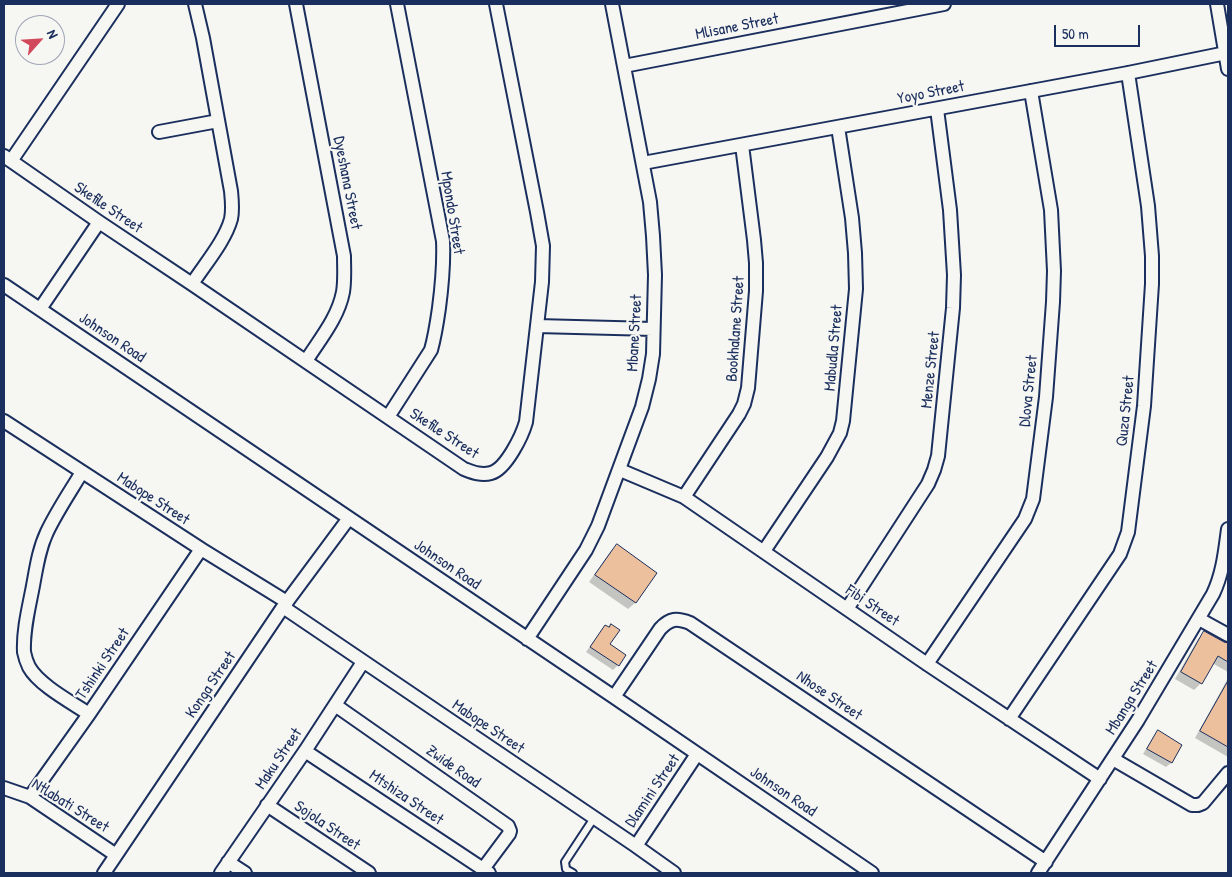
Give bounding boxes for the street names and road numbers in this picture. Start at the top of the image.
street label: Mlisane Street [694,10,780,44]
street label: Yoyo Street [896,77,966,109]
street label: Dyeshana Street [329,135,365,231]
street label: Mpondo Street [436,170,468,256]
street label: Skefile Street [70,178,146,238]
street label: Bookhalane Street [723,276,749,382]
street label: Mbane Street [623,294,647,372]
street label: Mabudla Street [821,304,847,392]
street label: Johnson Road [75,309,149,367]
street label: Menze Street [917,331,945,409]
street label: Dlova Street [1016,354,1042,428]
street label: Quza Street [1113,375,1139,447]
street label: Skefile Street [406,405,482,463]
street label: Mabope Street [113,468,193,530]
street label: Johnson Road [410,536,484,594]
street label: Fibi Street [841,581,903,631]
street label: Tshinki Street [72,625,134,703]
street label: Konga Street [182,648,240,722]
street label: Mbanga Street [1102,657,1162,739]
street label: Nhose Street [792,667,866,725]
street label: Mabope Street [448,696,528,758]
street label: Maku Street [252,725,306,793]
street label: Zwide Road [422,741,484,793]
street label: Dlamini Street [621,751,685,831]
street label: Johnson Road [746,763,820,821]
street label: Mtshiza Street [365,766,447,830]
street label: Ntlabati Street [28,775,112,837]
street label: Sojola Street [290,797,364,855]

